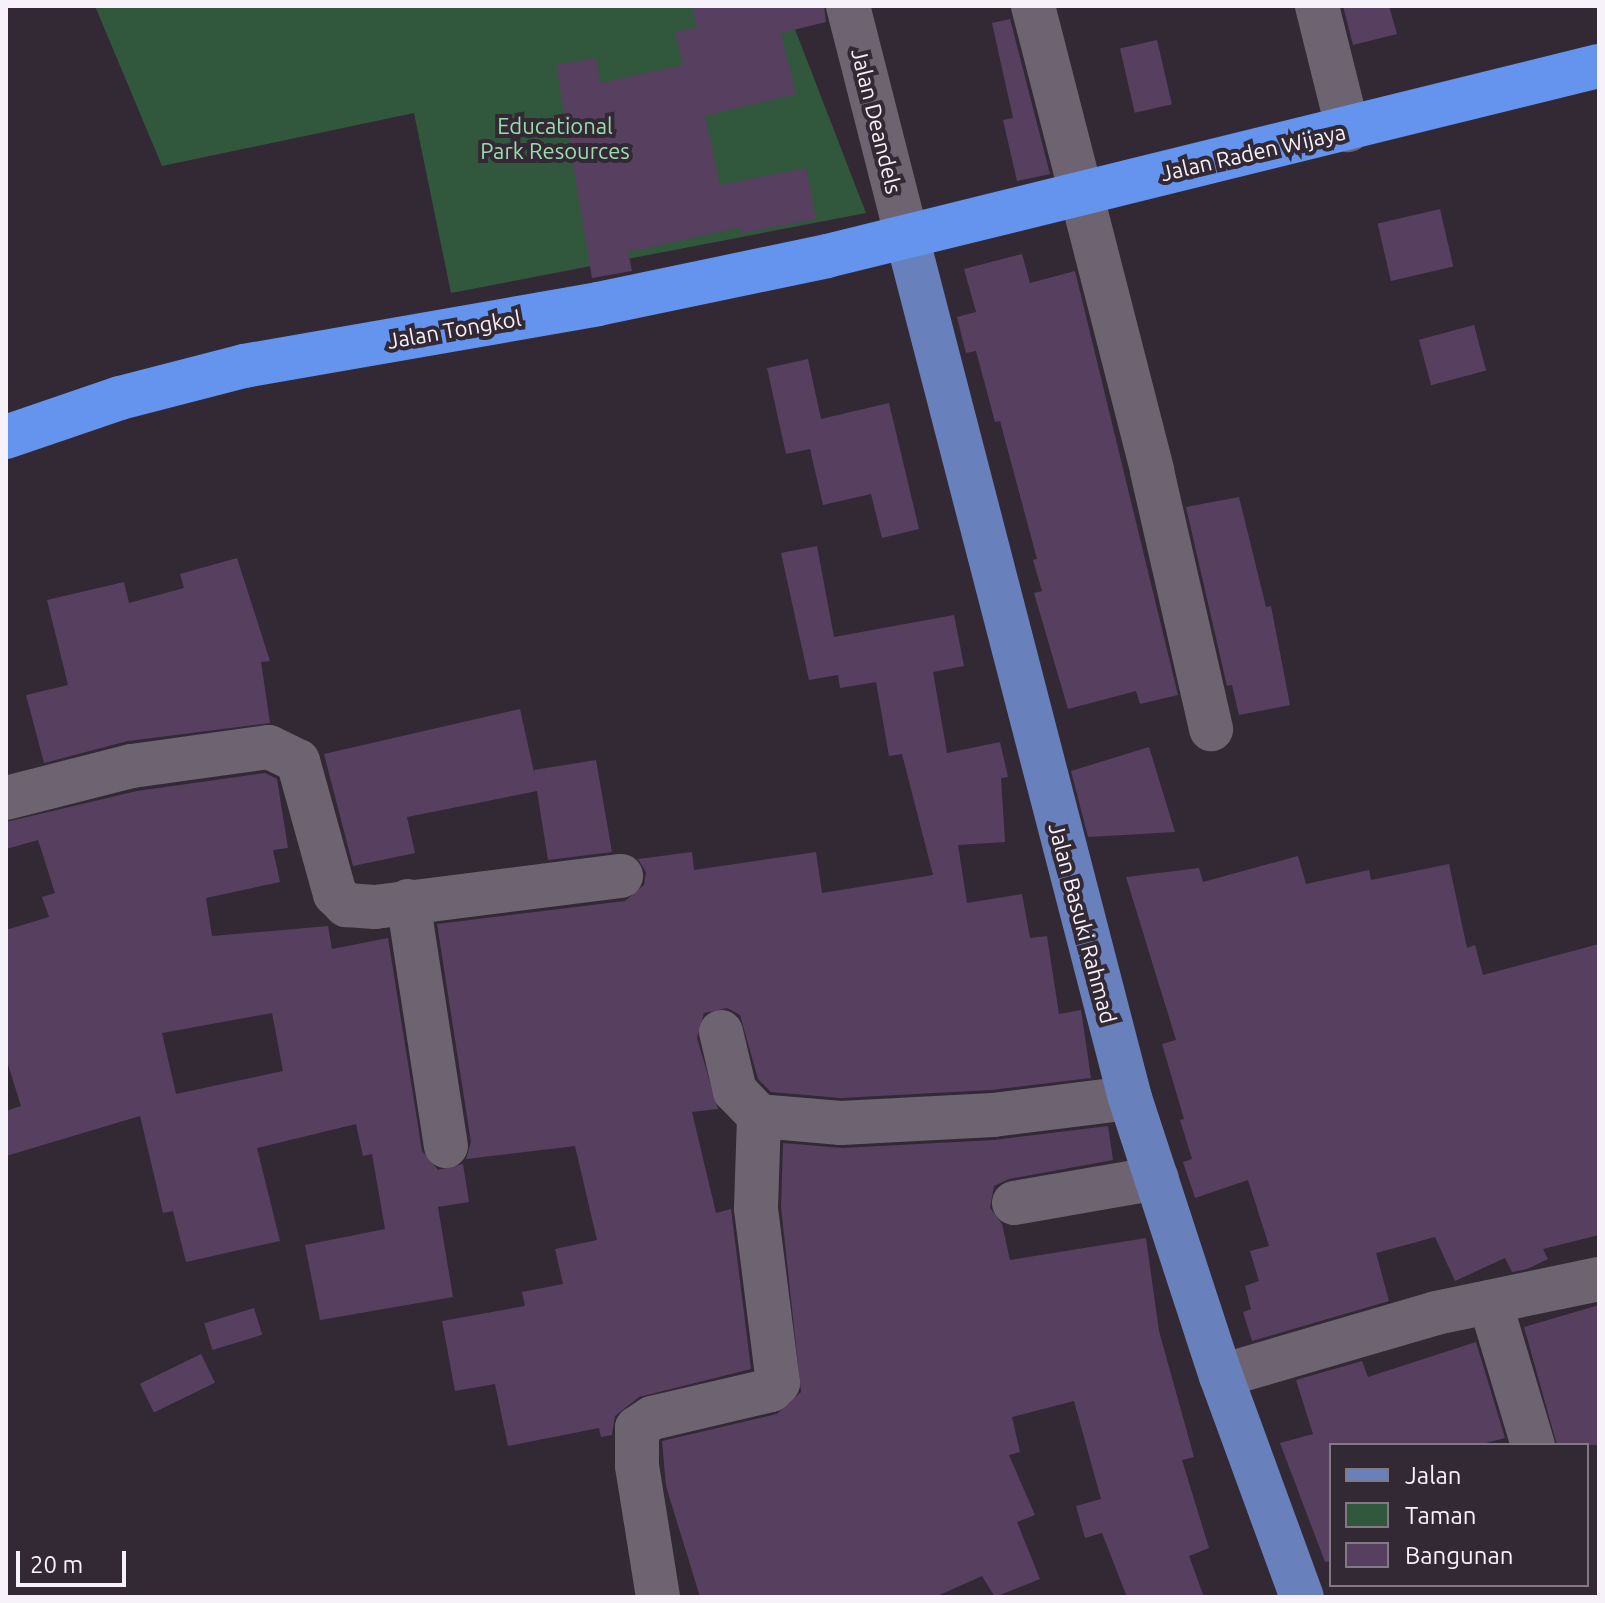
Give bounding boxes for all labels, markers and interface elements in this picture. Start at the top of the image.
street label: Jalan Deandels [846,46,908,196]
park label: Educational Park Resources [480,112,630,164]
street label: Jalan Raden Wijaya [1158,118,1348,186]
street label: Jalan Tongkol [385,304,523,354]
street label: Jalan Basuki Rahmad [1044,820,1122,1026]
legend [1329,1443,1589,1587]
text: Jalan [1405,1462,1462,1489]
text: Taman [1405,1502,1477,1529]
scale bar [20,1535,130,1585]
text: Bangunan [1405,1542,1514,1569]
text: 20 m [30,1551,83,1578]

